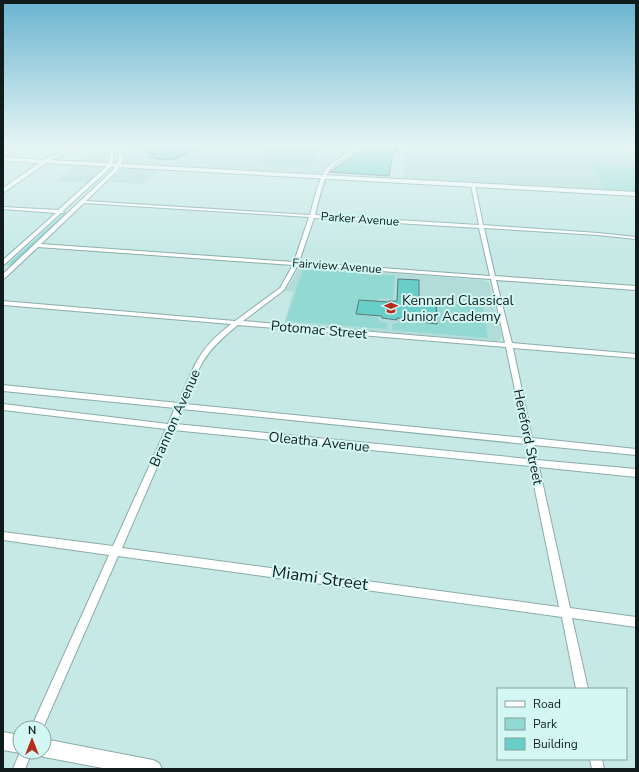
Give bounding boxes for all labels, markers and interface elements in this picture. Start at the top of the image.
street label: Parker Avenue [320,208,400,230]
street label: Fairview Avenue [292,255,382,277]
place label: Kennard Classical Junior Academy [401,291,515,326]
school or university icon: Kennard Classical Junior Academy [383,300,399,316]
street label: Potomac Street [270,316,368,344]
street label: Brannon Avenue [145,366,205,470]
street label: Hereford Street [509,387,547,487]
street label: Oleatha Avenue [268,427,370,457]
street label: Miami Street [270,560,371,596]
legend [497,688,627,760]
text: Road [533,696,561,712]
text: Park [533,716,558,732]
north arrow [12,720,52,760]
text: N [28,723,36,738]
text: Building [533,736,578,752]

